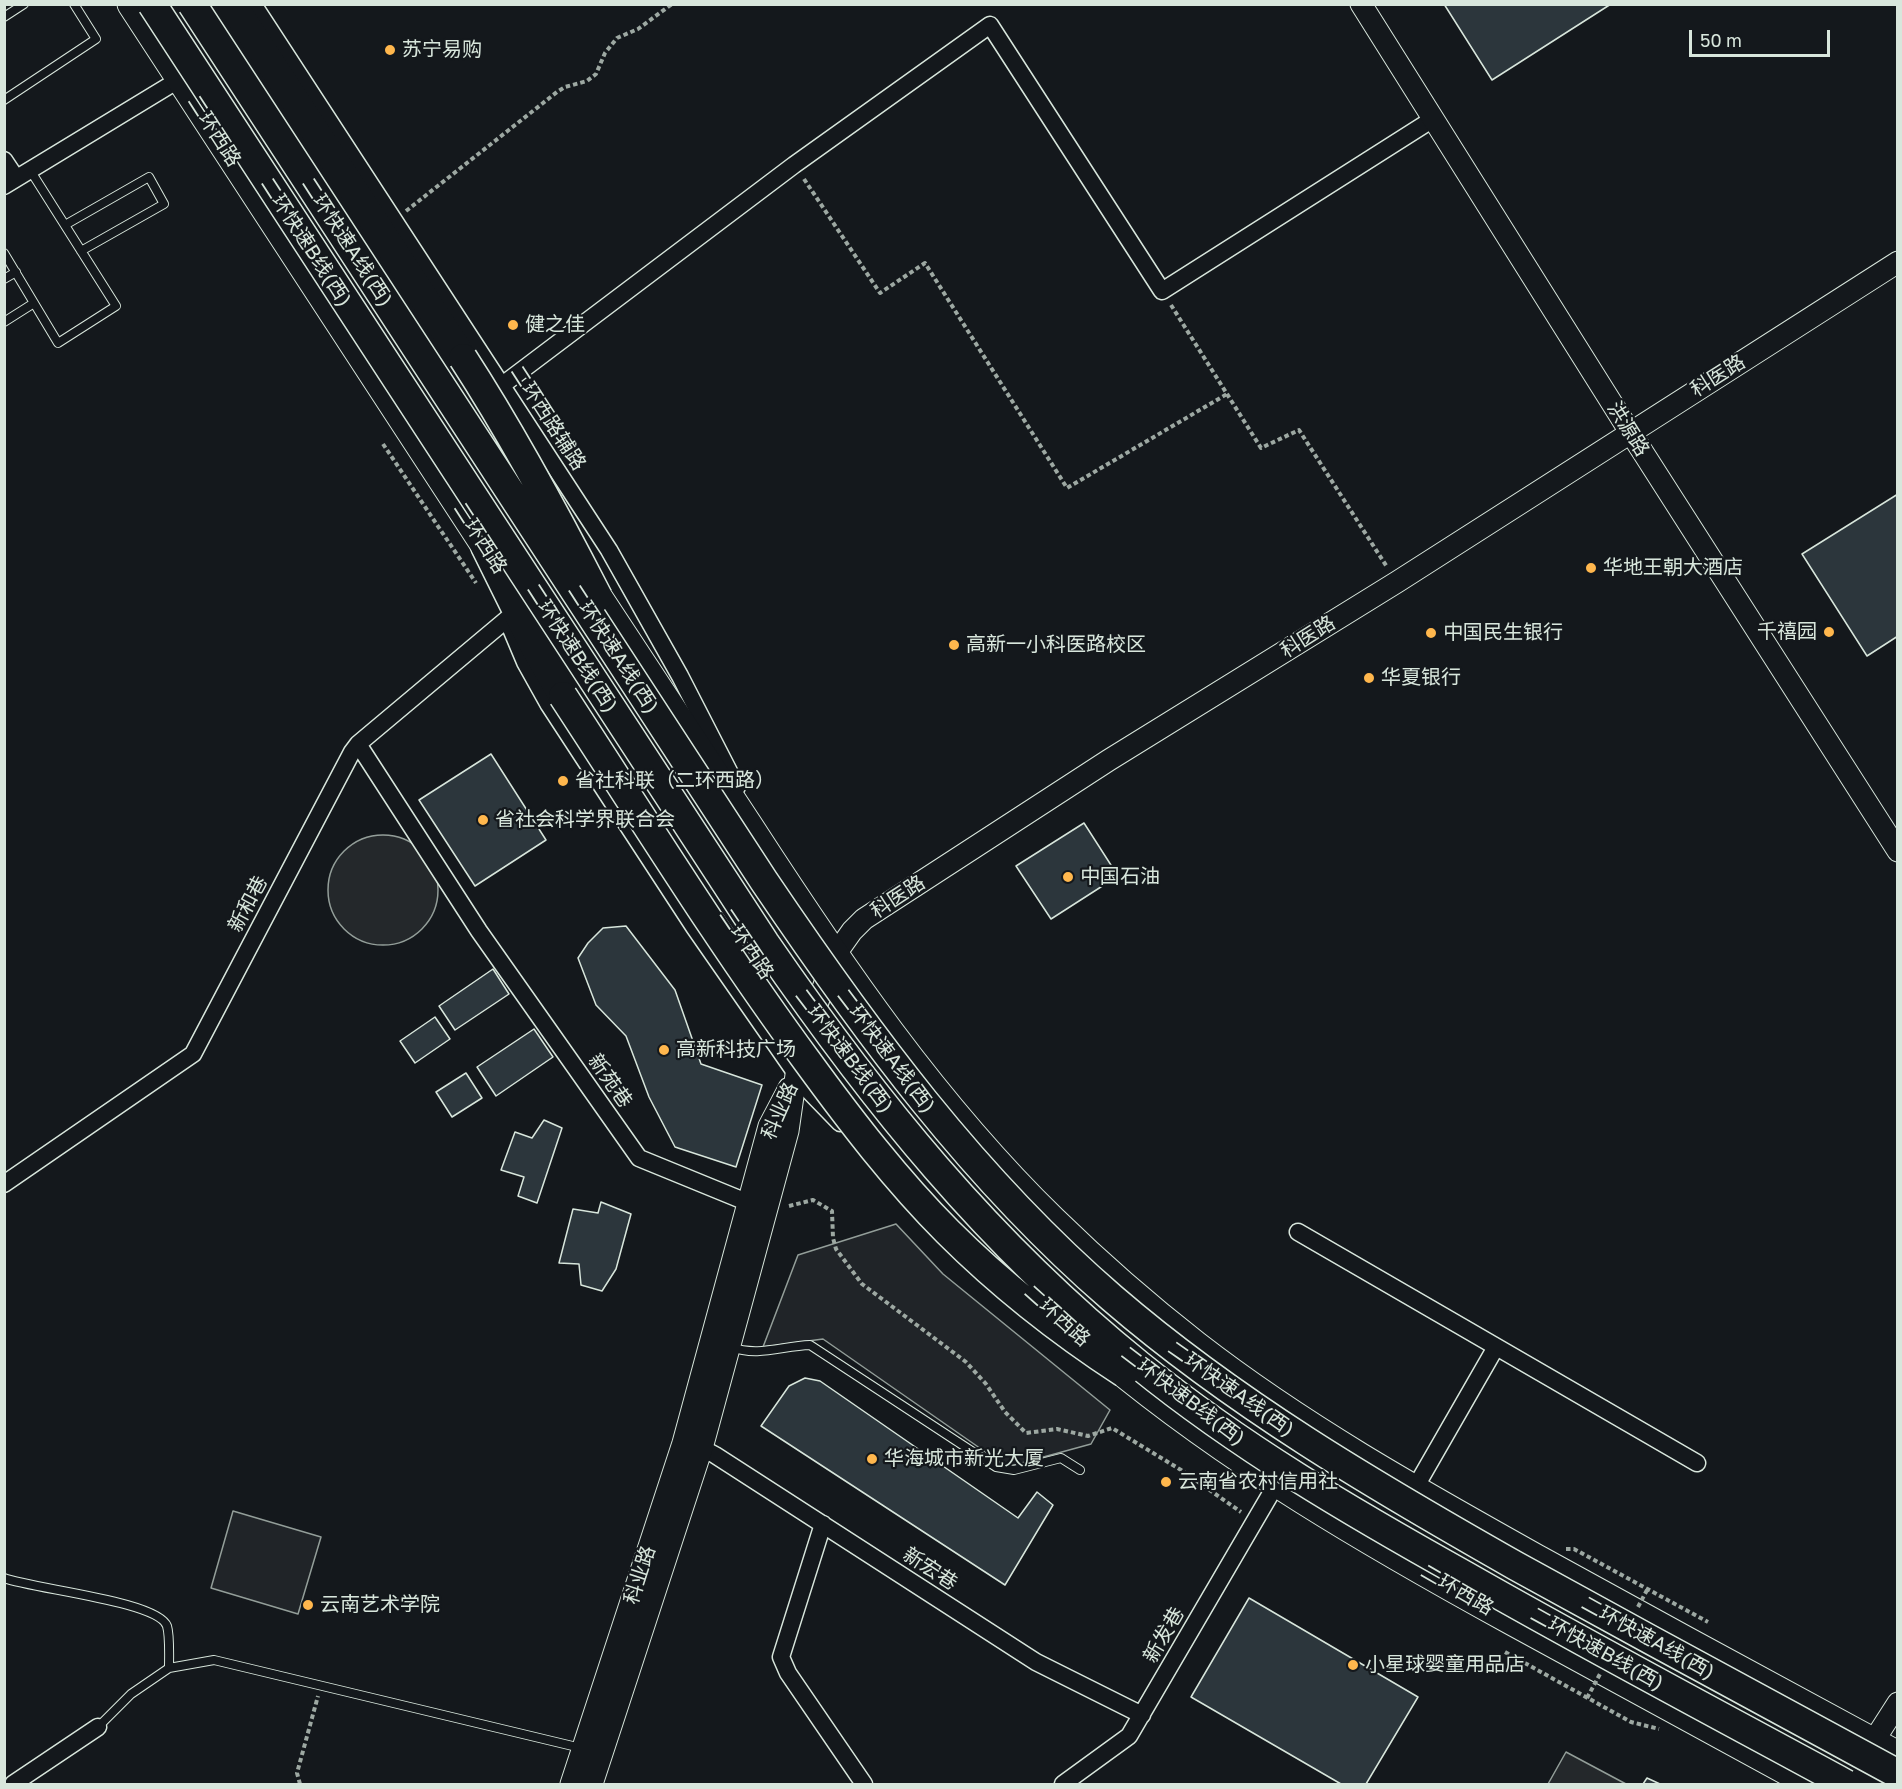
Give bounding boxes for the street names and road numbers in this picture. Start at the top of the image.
street label: 二环西路 [182,91,246,171]
street label: 二环快速B线(西) [255,173,357,311]
street label: 二环快速A线(西) [296,173,398,311]
street label: 科医路 [1686,350,1750,402]
street label: 二环西路辅路 [505,361,591,475]
street label: 洪源路 [1602,397,1654,461]
street label: 二环西路 [448,498,512,578]
street label: 二环快速B线(西) [521,579,623,717]
street label: 二环快速A线(西) [562,580,664,718]
street label: 科医路 [1276,611,1340,663]
street label: 科医路 [866,871,930,923]
street label: 新和巷 [223,872,273,936]
street label: 二环西路 [714,904,778,984]
street label: 二环快速B线(西) [790,984,898,1118]
street label: 二环快速A线(西) [832,984,940,1118]
street label: 新苑巷 [583,1050,637,1112]
street label: 科业路 [757,1079,803,1143]
street label: 二环西路 [1019,1280,1095,1352]
street label: 二环快速A线(西) [1163,1337,1299,1441]
street label: 二环快速B线(西) [1116,1342,1250,1450]
street label: 科业路 [619,1543,661,1607]
street label: 新宏巷 [898,1543,962,1595]
street label: 二环西路 [1416,1560,1498,1620]
street label: 二环快速A线(西) [1577,1591,1719,1685]
street label: 二环快速B线(西) [1526,1602,1668,1696]
street label: 新发巷 [1139,1603,1189,1667]

